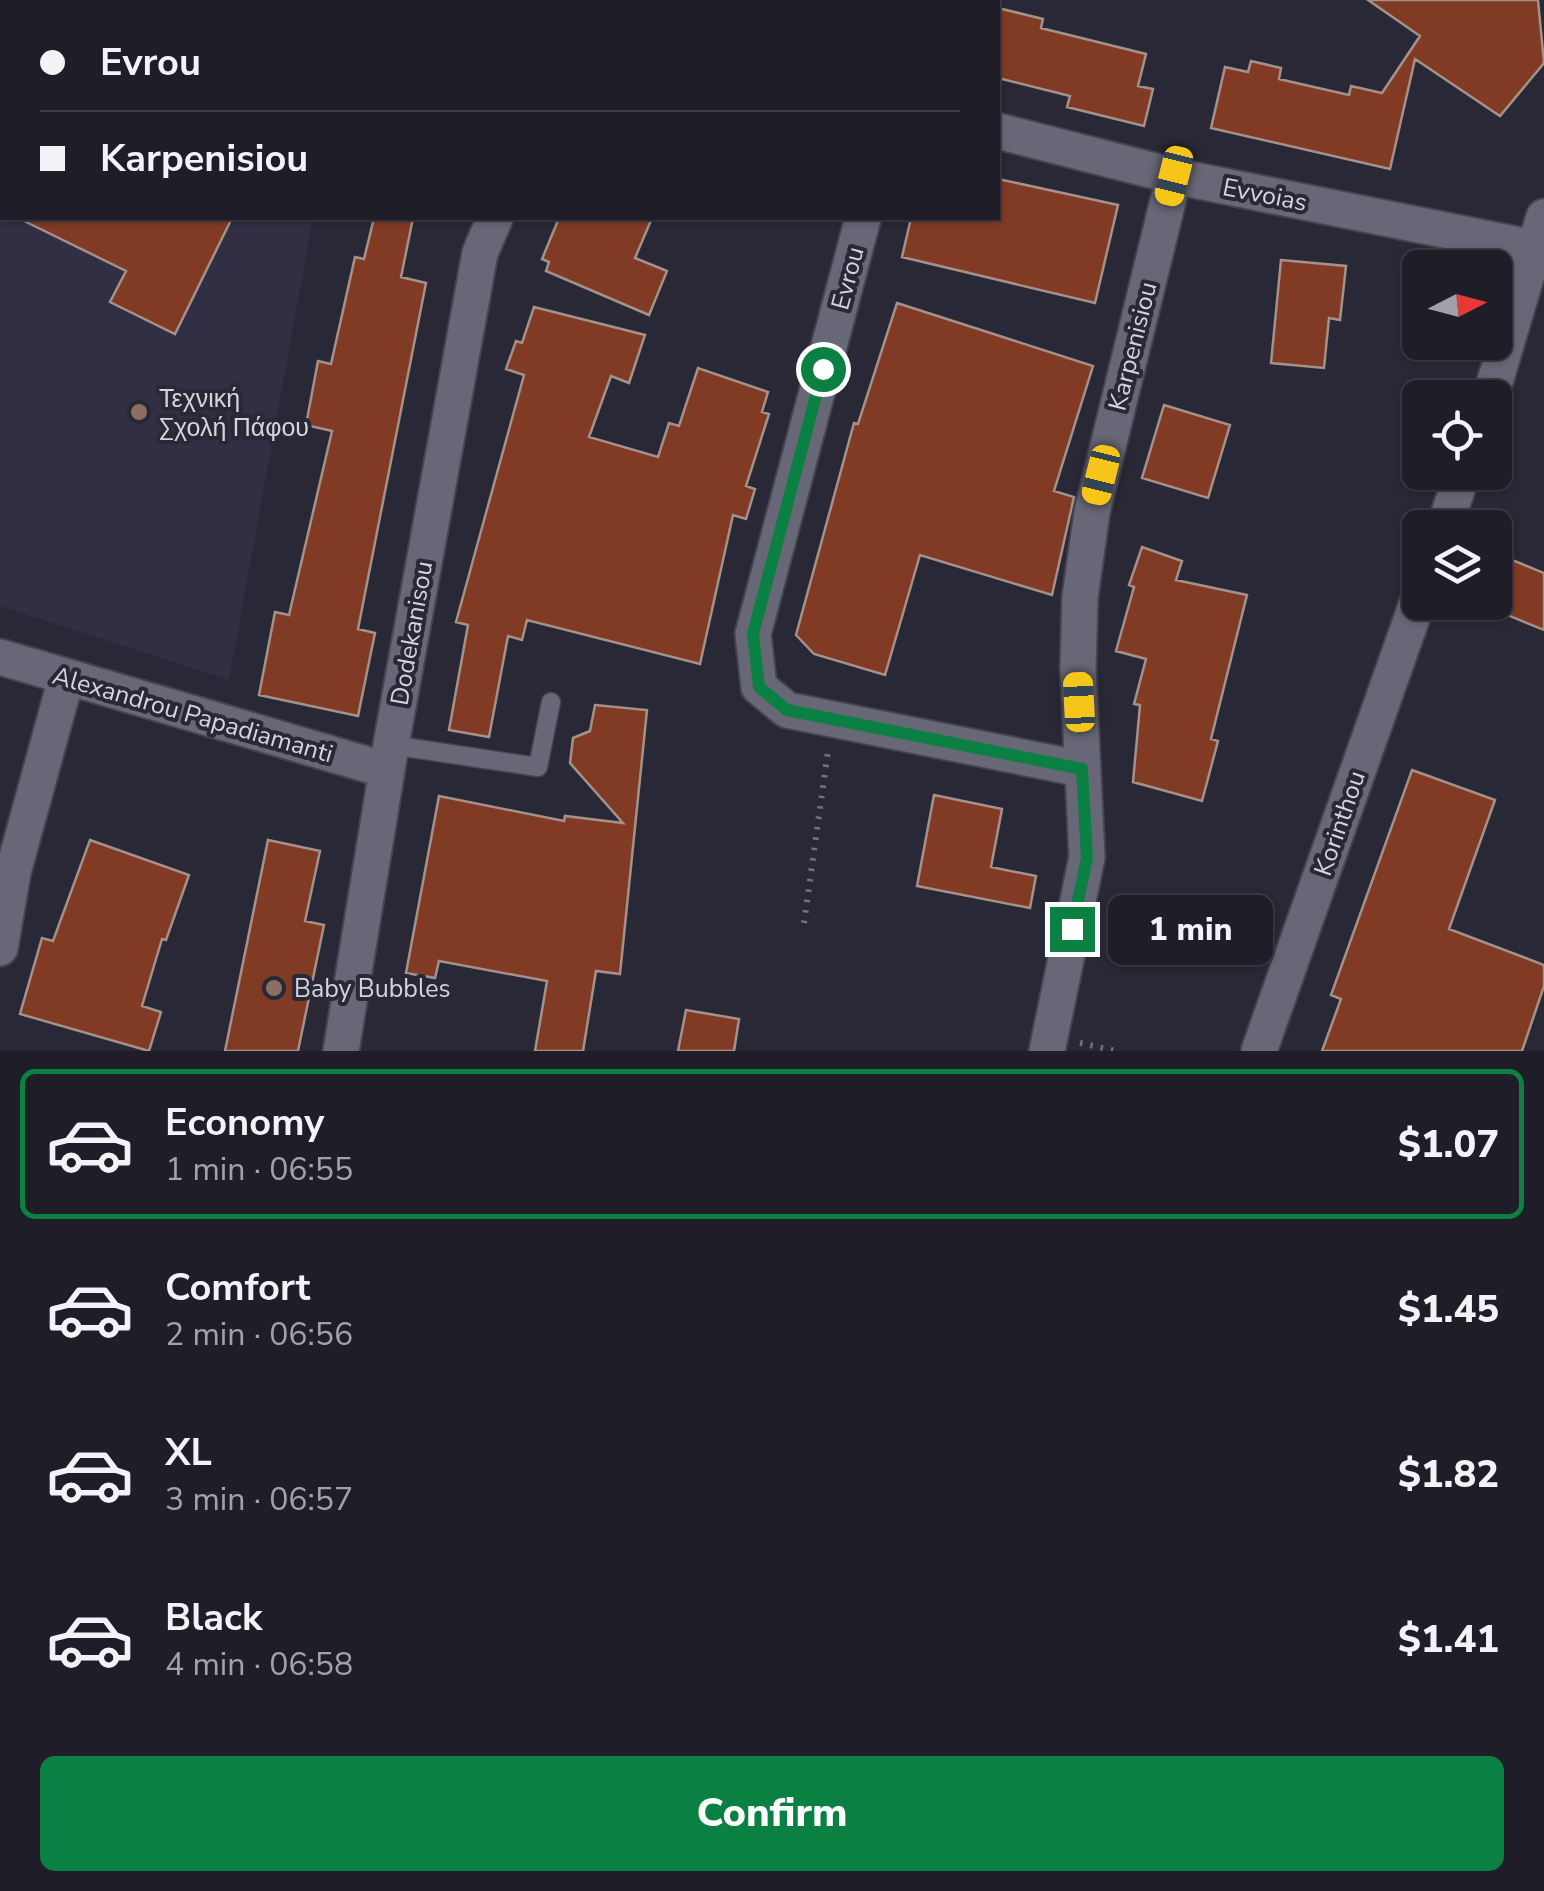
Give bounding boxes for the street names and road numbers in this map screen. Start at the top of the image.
street label: Evvoias [1220,170,1310,220]
street label: Evrou [823,243,873,314]
street label: Karpenisiou [1101,278,1165,414]
street label: Dodekanisou [383,558,441,708]
street label: Alexandrou Papadiamanti [49,659,337,771]
street label: Korinthou [1306,766,1374,880]

